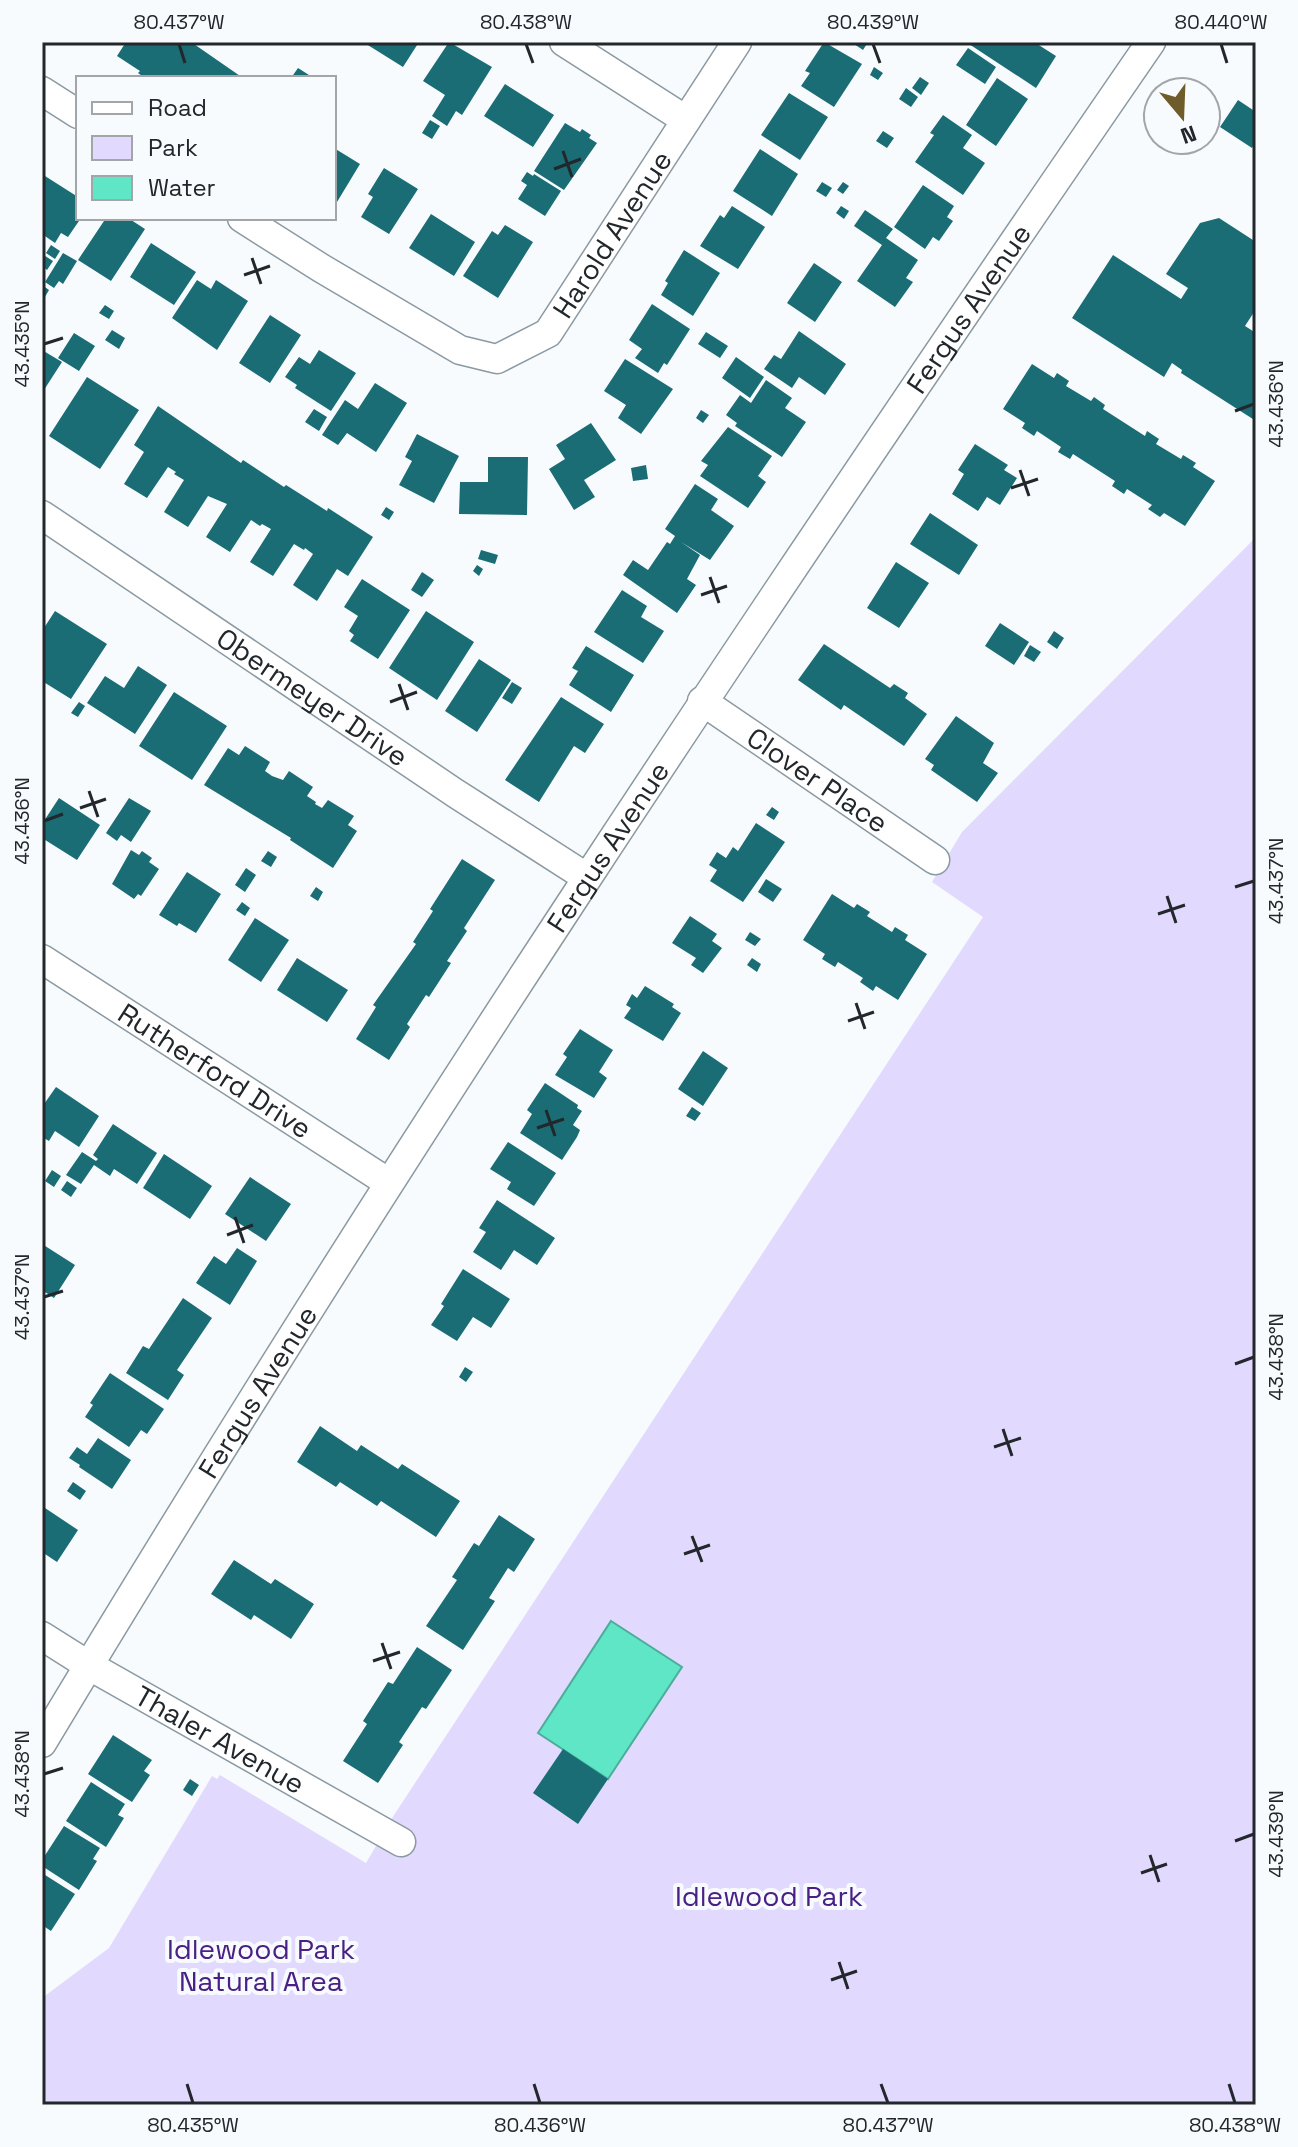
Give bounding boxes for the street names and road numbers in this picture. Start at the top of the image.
street label: Harold Avenue [545,144,680,325]
street label: Fergus Avenue [898,217,1039,400]
street label: Obermeyer Drive [210,620,415,774]
street label: Clover Place [740,719,895,841]
street label: Fergus Avenue [539,754,677,939]
street label: Rutherford Drive [111,995,319,1146]
street label: Fergus Avenue [190,1299,325,1485]
street label: Thaler Avenue [129,1677,311,1802]

